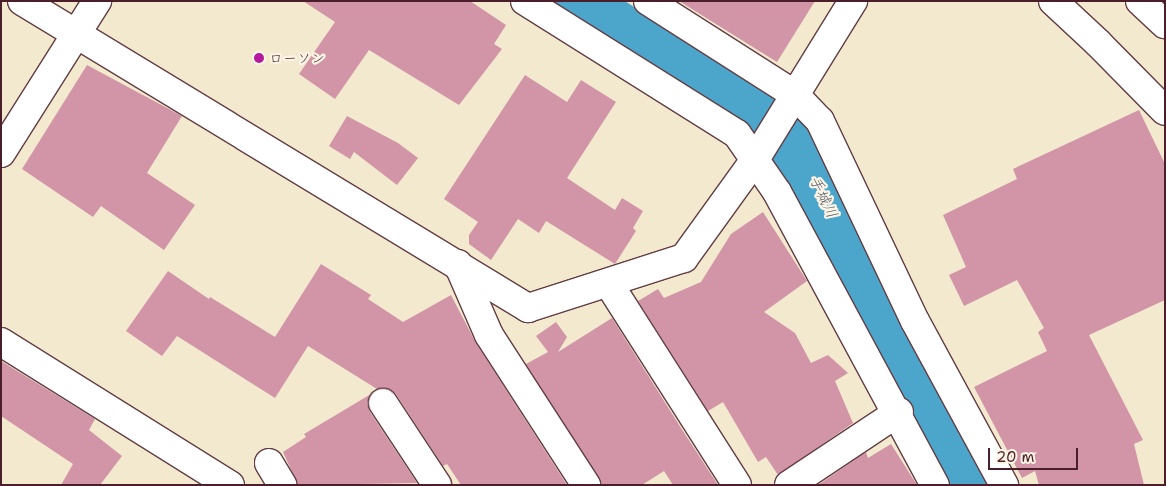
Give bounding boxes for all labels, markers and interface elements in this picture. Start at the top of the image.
place label: ローソン [269,50,325,66]
marker: ローソン [253,52,265,64]
water label: 手城川 [805,173,841,221]
scale bar [991,438,1081,470]
text: 20 m [996,447,1035,467]

